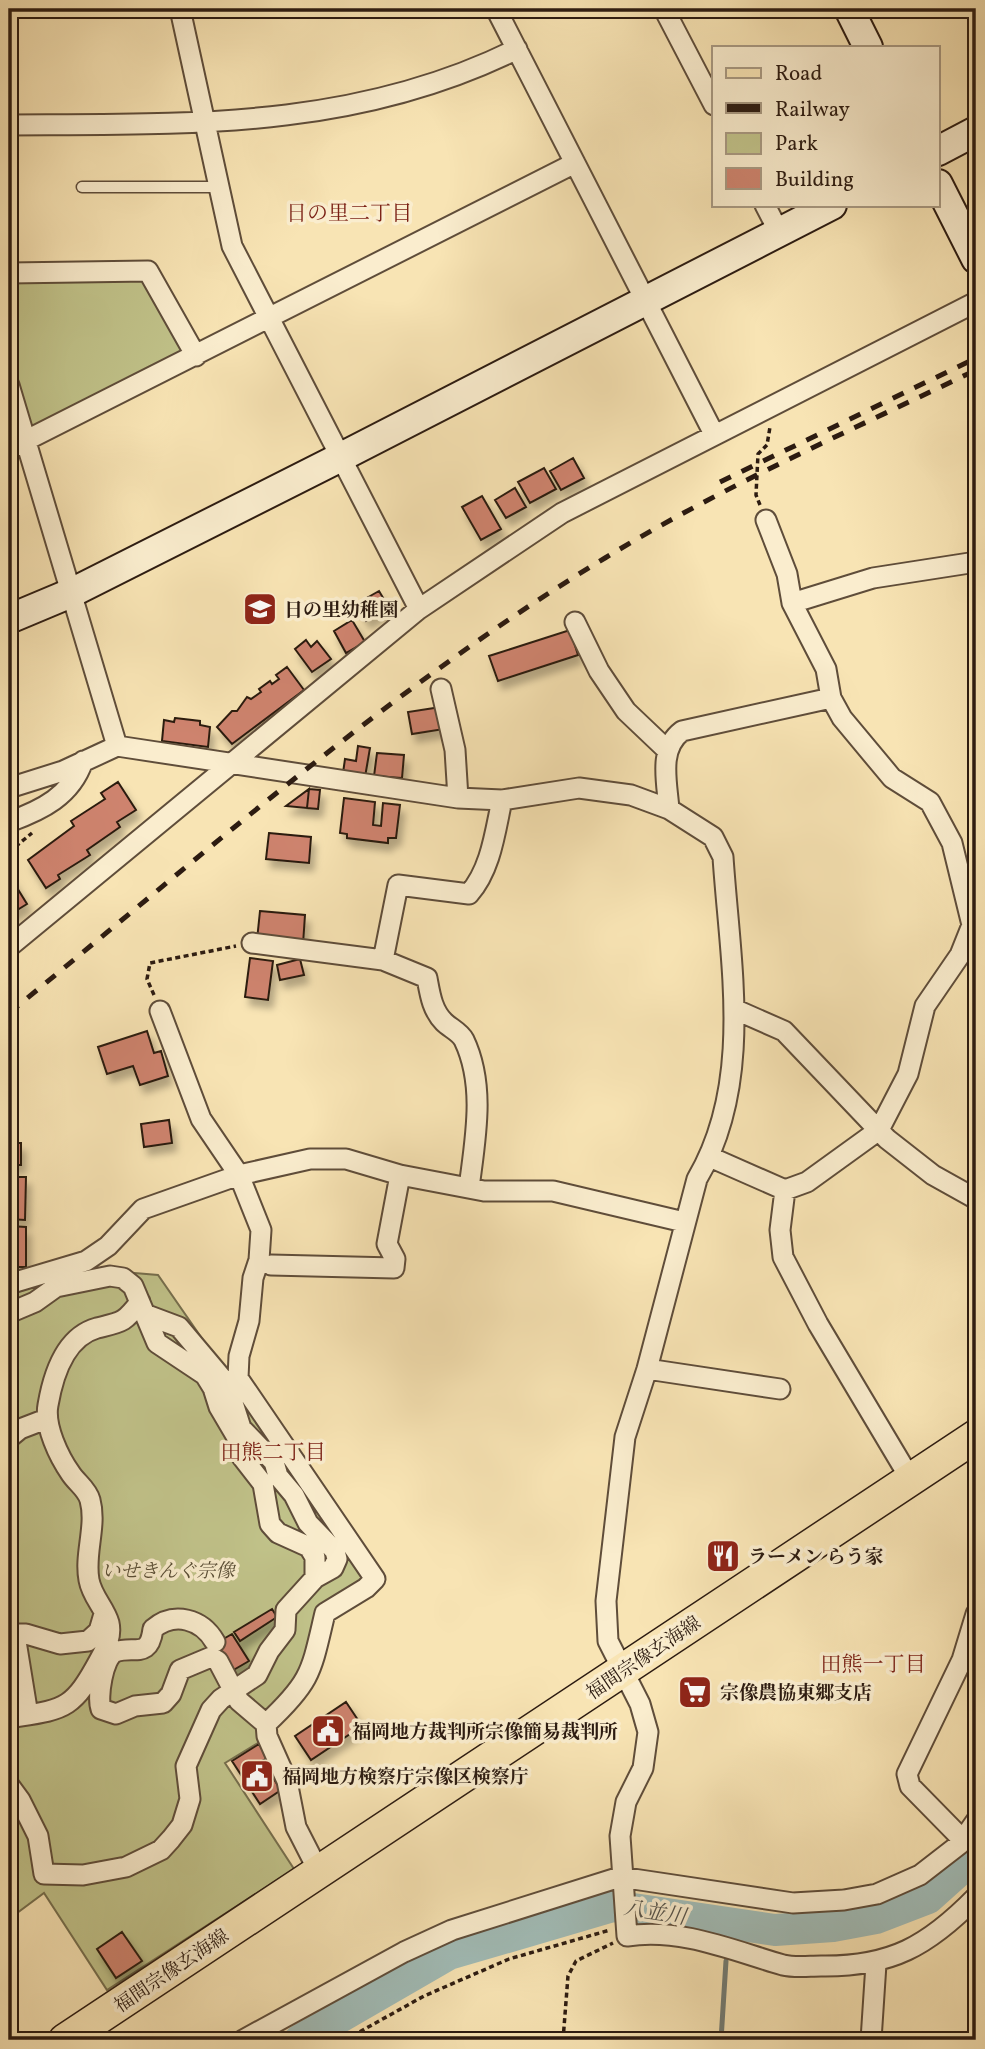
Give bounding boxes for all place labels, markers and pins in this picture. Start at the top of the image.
school or university icon: 日の里幼稚園 [241,590,279,628]
place label: 日の里幼稚園 [284,598,398,624]
restaurant icon: ラーメン らう家 [704,1537,742,1575]
place label: ラーメン らう家 [748,1545,884,1571]
supermarket icon: 宗像農協東郷支店 [676,1673,714,1711]
place label: 宗像農協東郷支店 [720,1681,872,1707]
public building icon: 福岡地方裁判所宗像簡易裁判所 [309,1712,347,1750]
place label: 福岡地方裁判所宗像簡易裁判所 [352,1720,618,1746]
public building icon: 福岡地方検察庁宗像区検察庁 [238,1757,276,1795]
place label: 福岡地方検察庁宗像区検察庁 [282,1765,529,1791]

